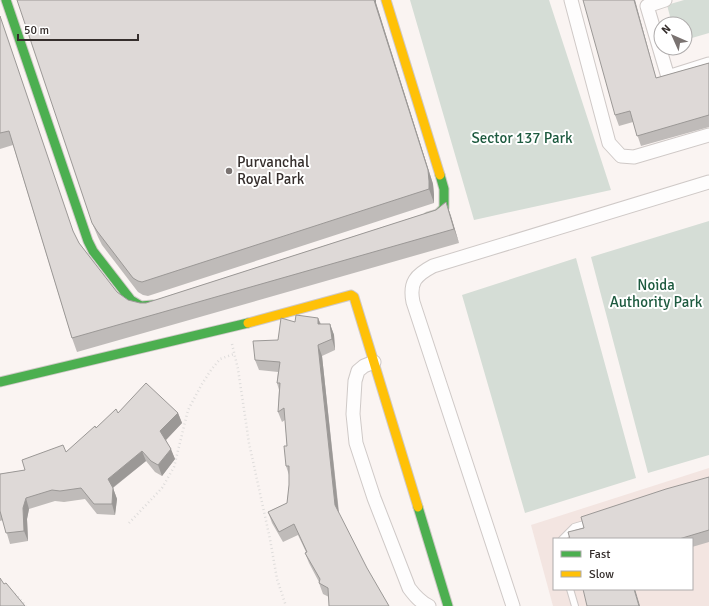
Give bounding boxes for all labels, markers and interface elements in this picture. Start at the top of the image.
scale bar [18,16,138,42]
north arrow [653,16,693,56]
text: N [659,22,674,37]
text: 50 m [24,23,49,38]
park label: Sector 137 Park [471,129,573,147]
place label: Purvanchal Royal Park [237,153,309,188]
marker: Purvanchal Royal Park [224,166,234,176]
park label: Noida Authority Park [610,276,703,311]
legend [553,538,693,590]
text: Fast [589,547,610,562]
text: Slow [589,567,614,582]

